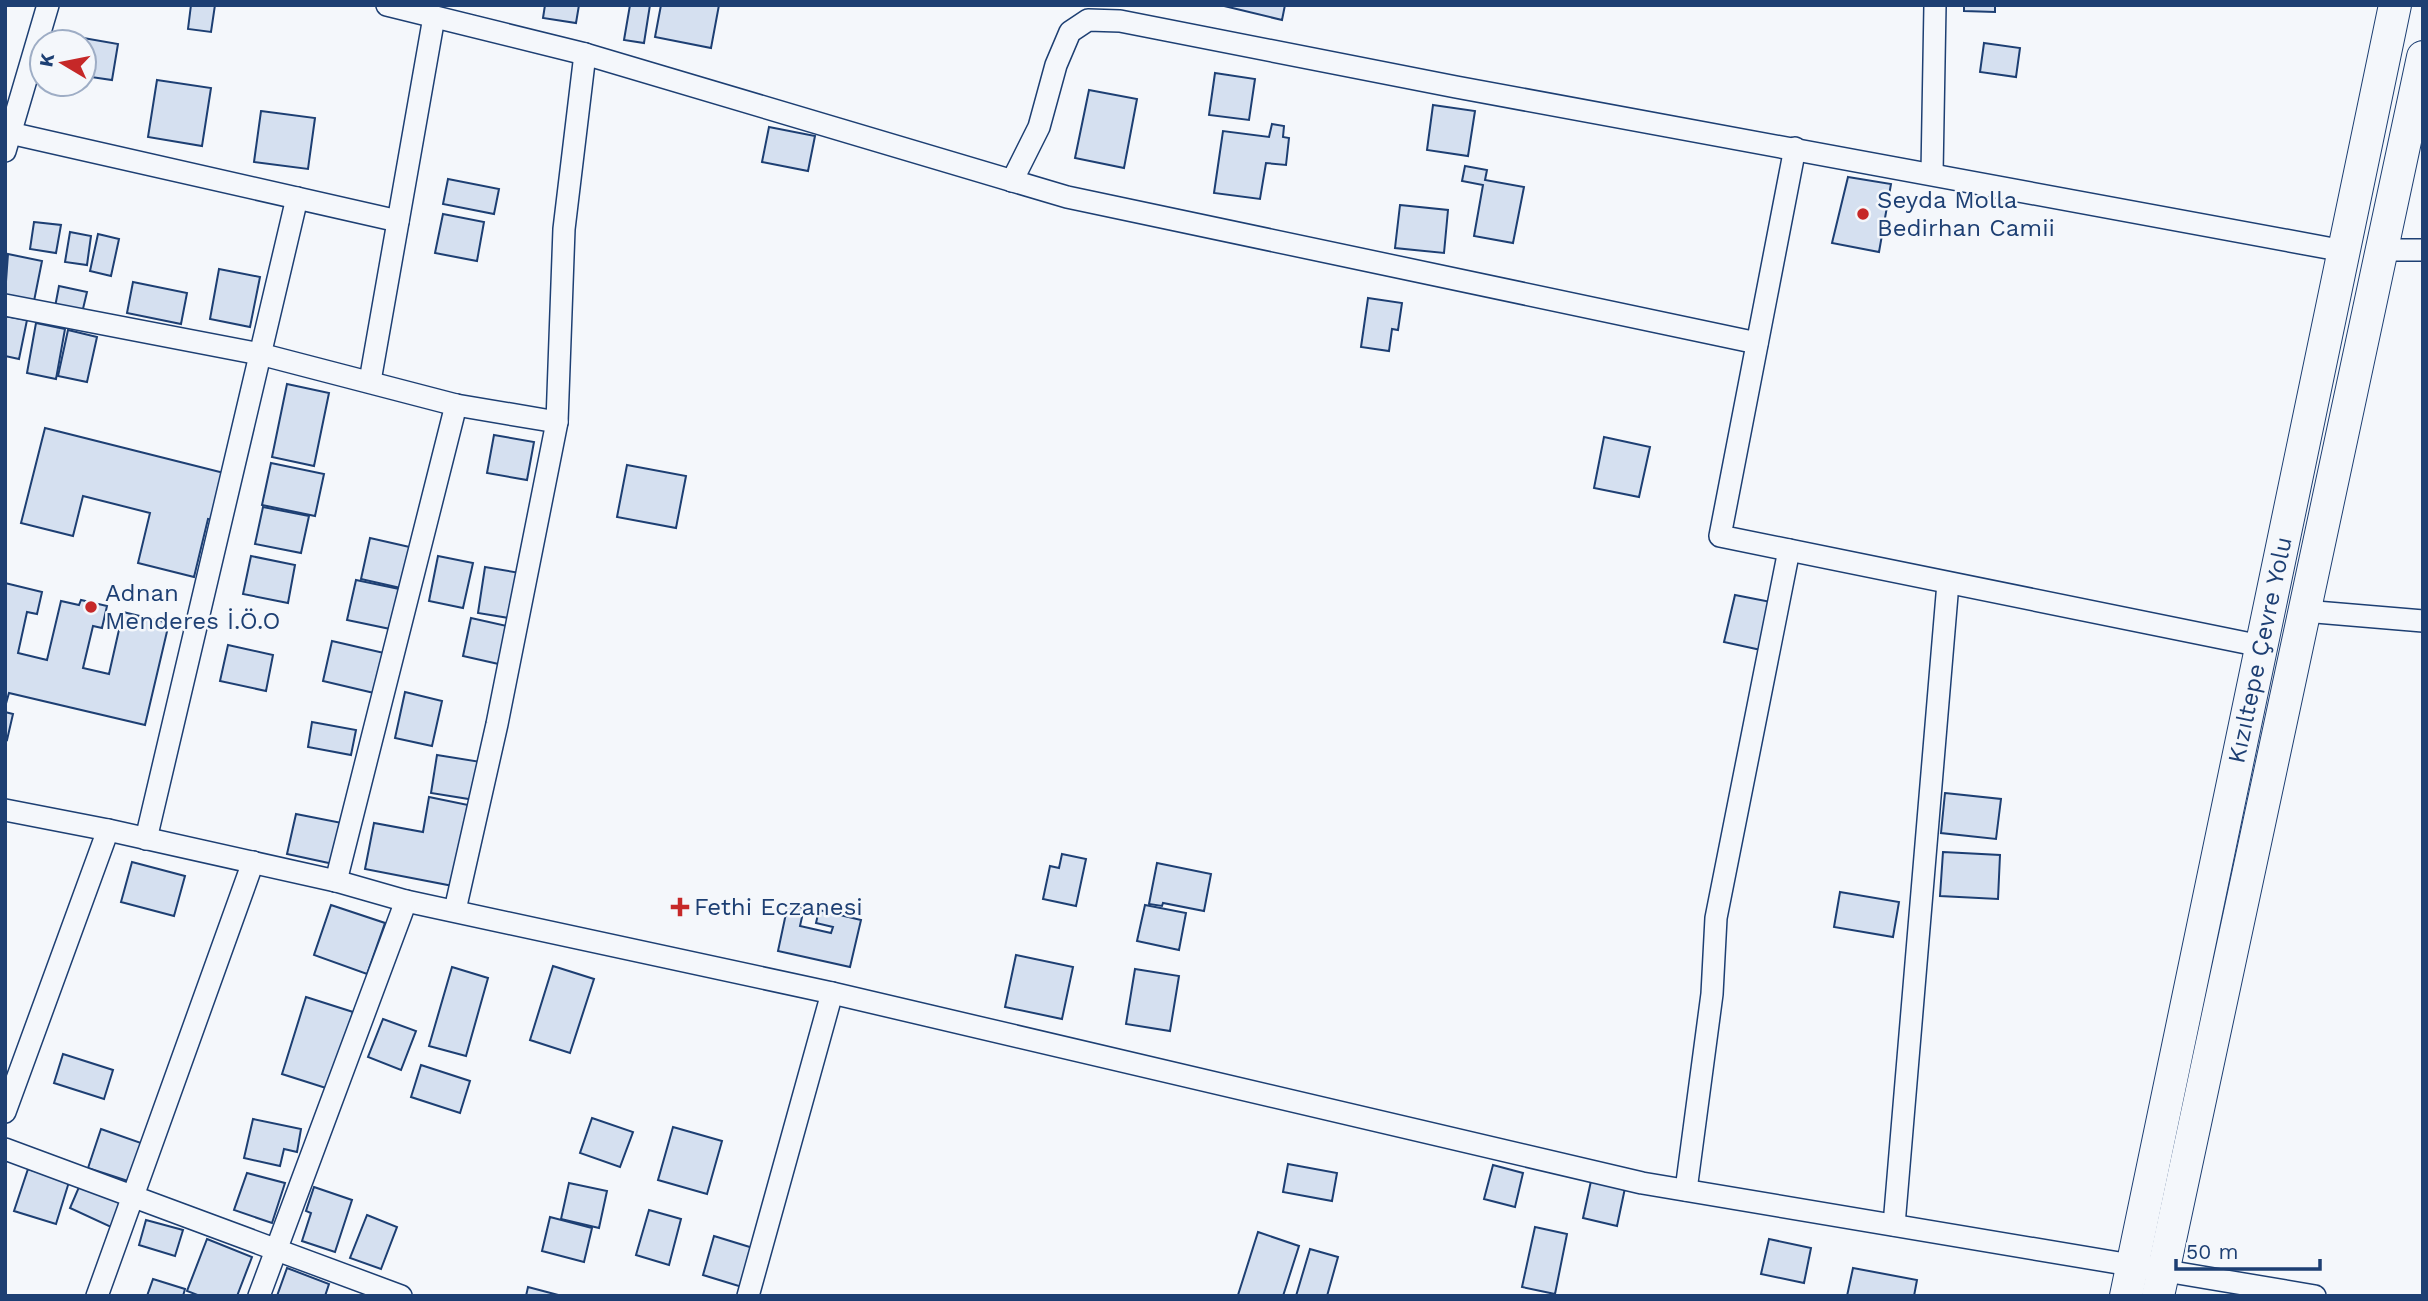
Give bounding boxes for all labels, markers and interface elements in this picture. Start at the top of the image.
north arrow [28,28,98,98]
text: K [34,52,59,69]
place label: Seyda Molla Bedirhan Camii [1877,186,2055,242]
marker: Seyda Molla Bedirhan Camii [1855,206,1871,222]
street label: Kızıltepe Çevre Yolu [2222,534,2298,766]
place label: Adnan Menderes İ.Ö.O [105,579,280,635]
marker: Adnan Menderes İ.Ö.O [83,599,99,615]
place label: Fethi Eczanesi [694,893,863,921]
marker: Fethi Eczanesi [672,899,688,915]
scale bar [2176,1228,2320,1272]
text: 50 m [2186,1239,2238,1264]

